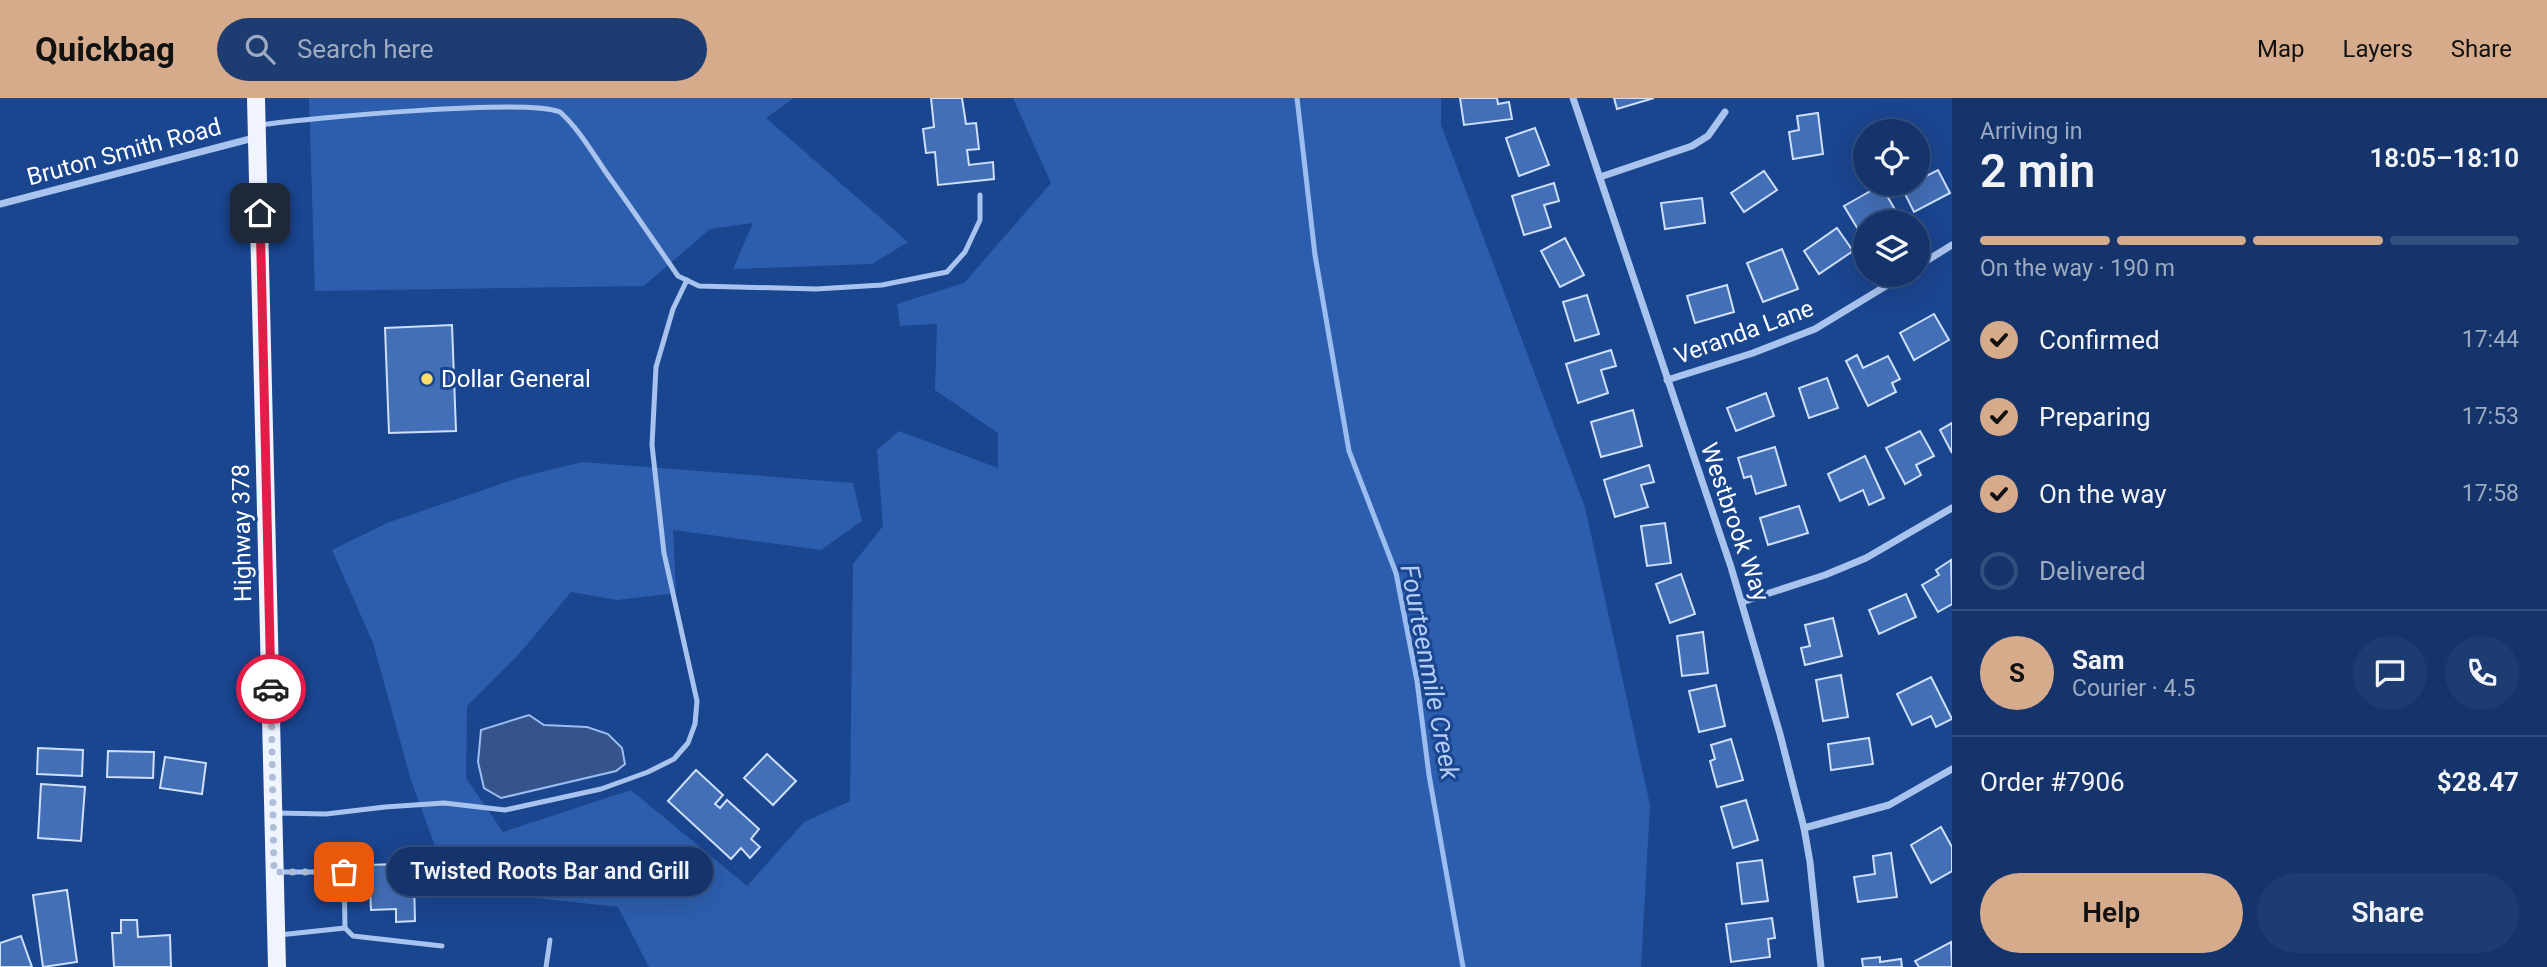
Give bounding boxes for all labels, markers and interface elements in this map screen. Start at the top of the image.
search box [217,18,707,81]
text: Quickbag [35,30,175,69]
icon: search [241,30,279,68]
text: Search here [297,34,434,64]
text: Map [2257,35,2305,63]
text: Layers [2343,35,2413,63]
text: Share [2451,35,2512,63]
street label: Bruton Smith Road [24,113,224,191]
text: Arriving in [1980,118,2083,145]
map controls [1853,119,1930,287]
button: locate [1853,119,1930,196]
text: 18:05–18:10 [2369,143,2519,173]
text: 2 min [1980,144,2095,198]
pin [230,183,290,243]
icon: home [241,194,279,232]
button: layers [1853,210,1930,287]
text: On the way · 190 m [1980,255,2175,282]
street label: Veranda Lane [1671,294,1817,370]
icon: check [1980,321,2018,359]
text: Confirmed [2039,325,2160,355]
text: 17:44 [2462,326,2519,353]
place label: Dollar General [441,365,591,393]
marker: Dollar General [419,371,435,387]
icon: check [1980,398,2018,436]
text: Preparing [2039,402,2151,432]
text: 17:53 [2462,403,2519,430]
street label: Westbrook Way [1695,439,1775,606]
street label: Highway 378 [227,464,257,602]
icon: check [1980,475,2018,513]
text: On the way [2039,479,2167,509]
text: 17:58 [2462,480,2519,507]
text: Delivered [2039,556,2146,586]
water label: Fourteenmile Creek [1394,562,1466,783]
button: chat [2353,636,2427,710]
button: phone [2445,636,2519,710]
text: Sam [2072,645,2124,675]
courier [236,654,306,724]
text: S [2009,658,2025,688]
icon: car [252,670,290,708]
text: Courier · 4.5 [2072,675,2195,702]
text: Order #7906 [1980,767,2125,797]
text: $28.47 [2437,767,2519,797]
pin [314,842,374,902]
callout: Twisted Roots Bar and Grill [386,848,712,896]
icon: bag [325,853,363,891]
text: Twisted Roots Bar and Grill [410,858,690,885]
button: Help [1980,873,2243,953]
button: Share [2257,873,2519,953]

